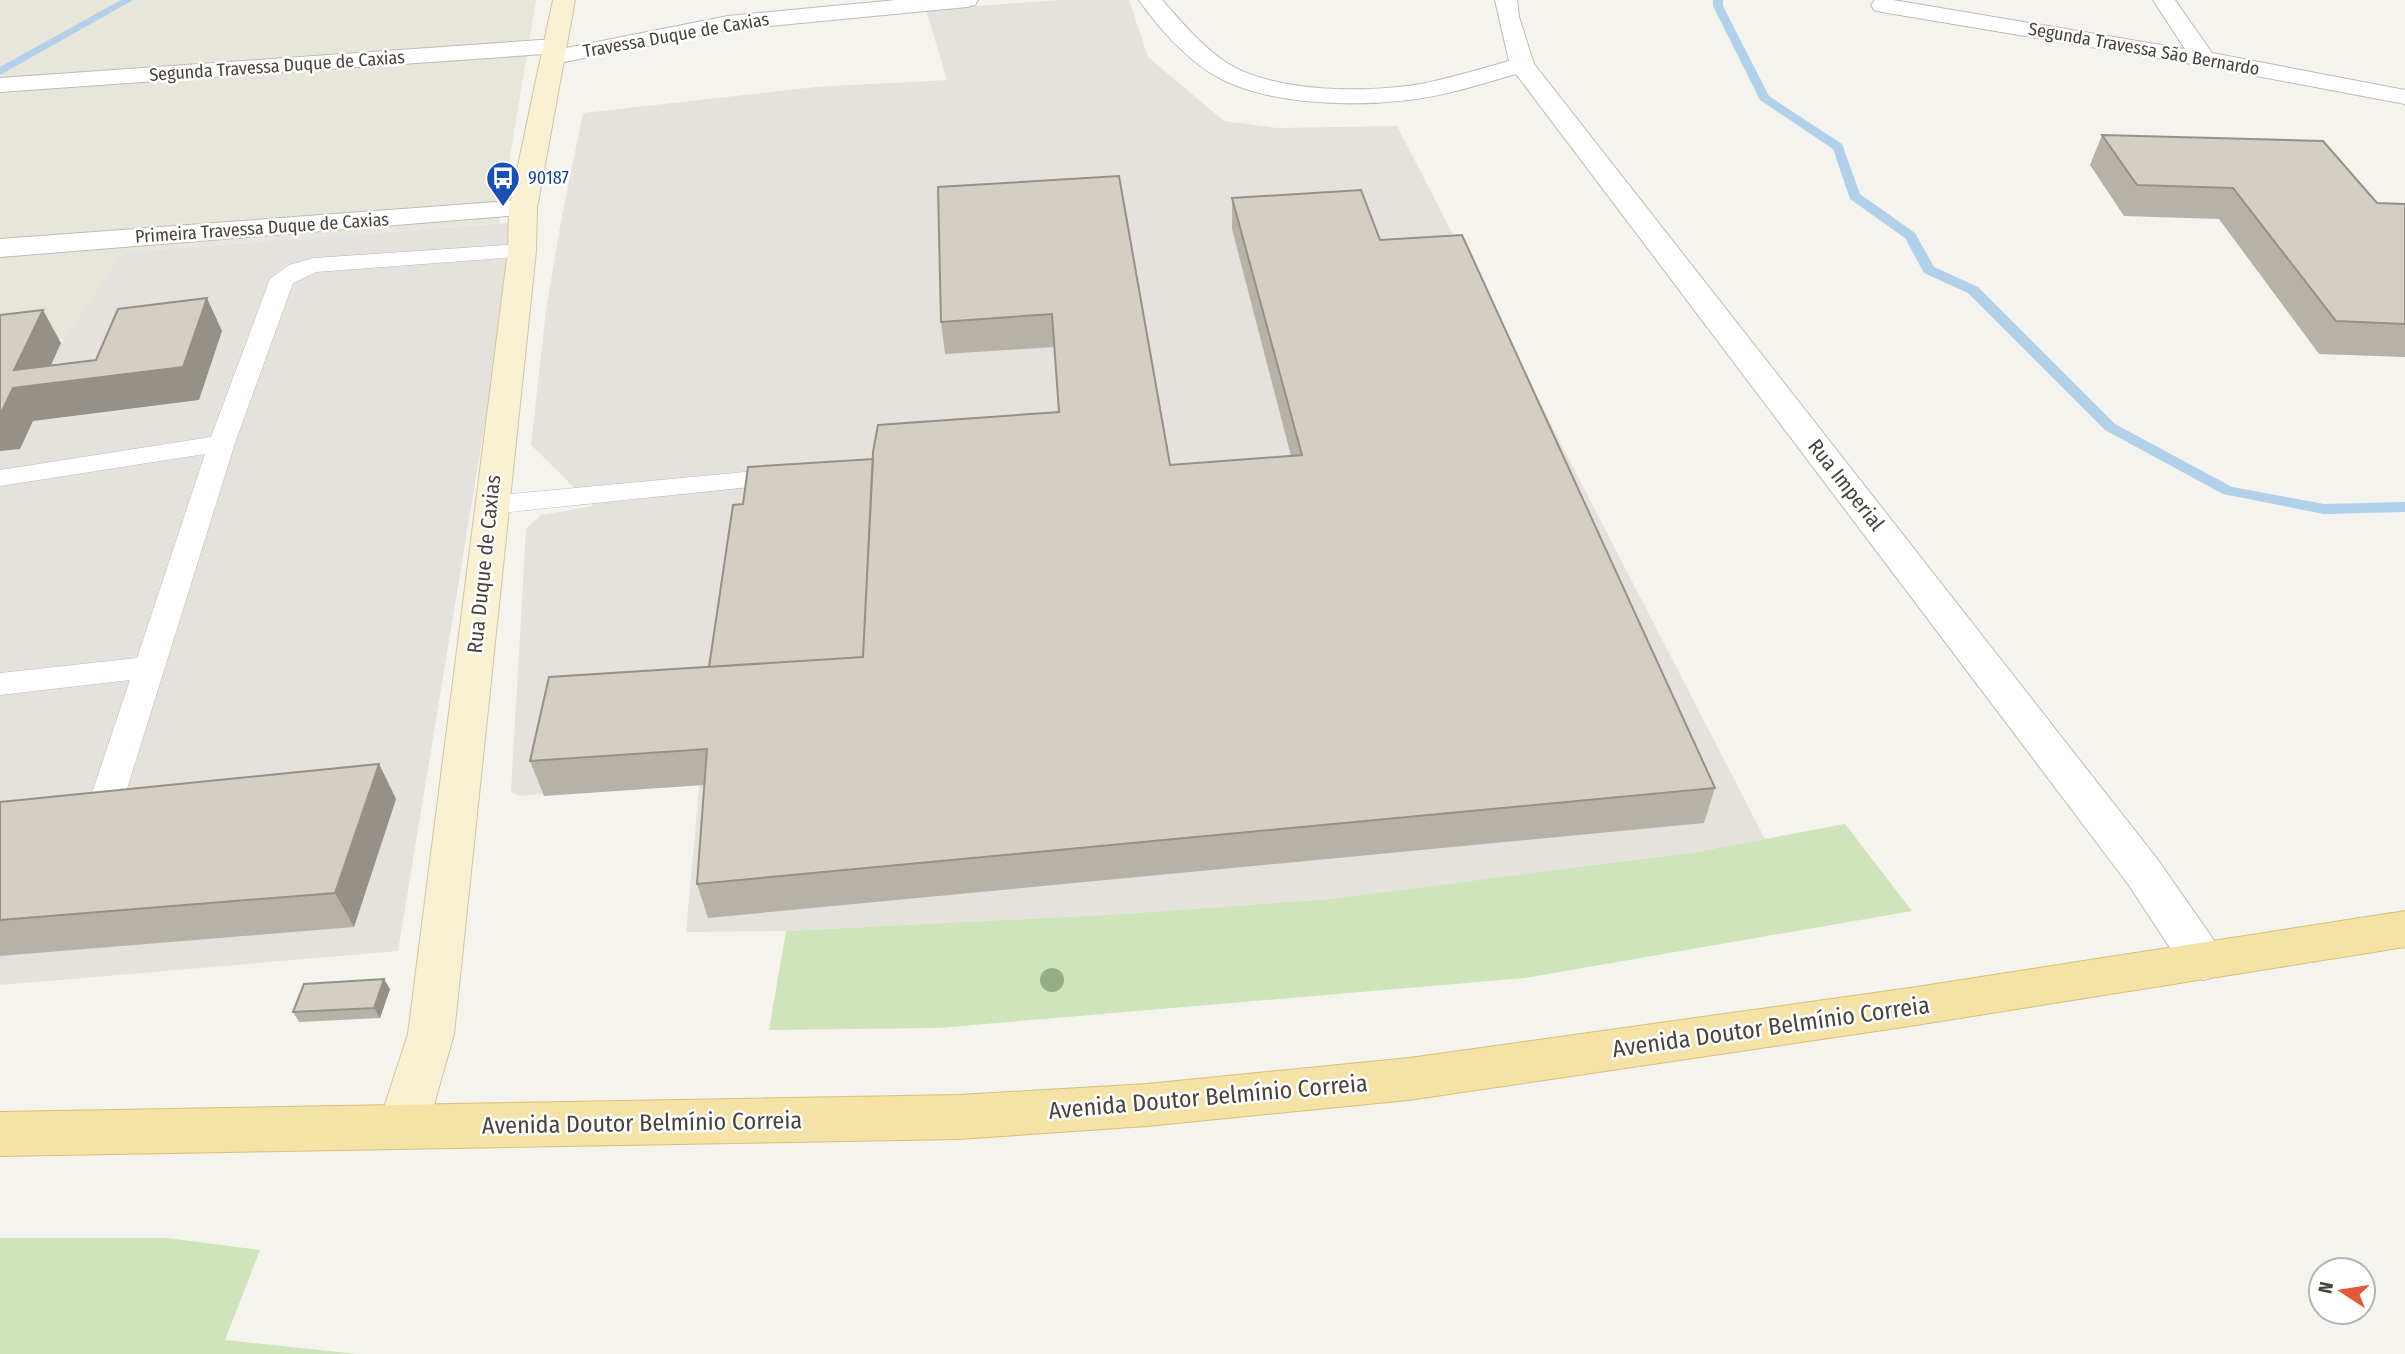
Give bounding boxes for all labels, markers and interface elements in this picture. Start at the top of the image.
street label: Travessa Duque de Caxias [581,8,771,62]
street label: Segunda Travessa São Bernardo [2027,18,2261,80]
street label: Segunda Travessa Duque de Caxias [148,46,406,86]
bus stop icon: 90187 [484,159,522,208]
place label: 90187 [528,167,569,189]
street label: Primeira Travessa Duque de Caxias [134,208,390,248]
street label: Rua Imperial [1802,434,1890,536]
street label: Rua Duque de Caxias [462,473,506,655]
street label: Avenida Doutor Belmínio Correia [1611,991,1931,1063]
street label: Avenida Doutor Belmínio Correia [1047,1069,1369,1125]
street label: Avenida Doutor Belmínio Correia [482,1106,802,1140]
north arrow [2307,1256,2377,1326]
text: N [2313,1280,2338,1296]

